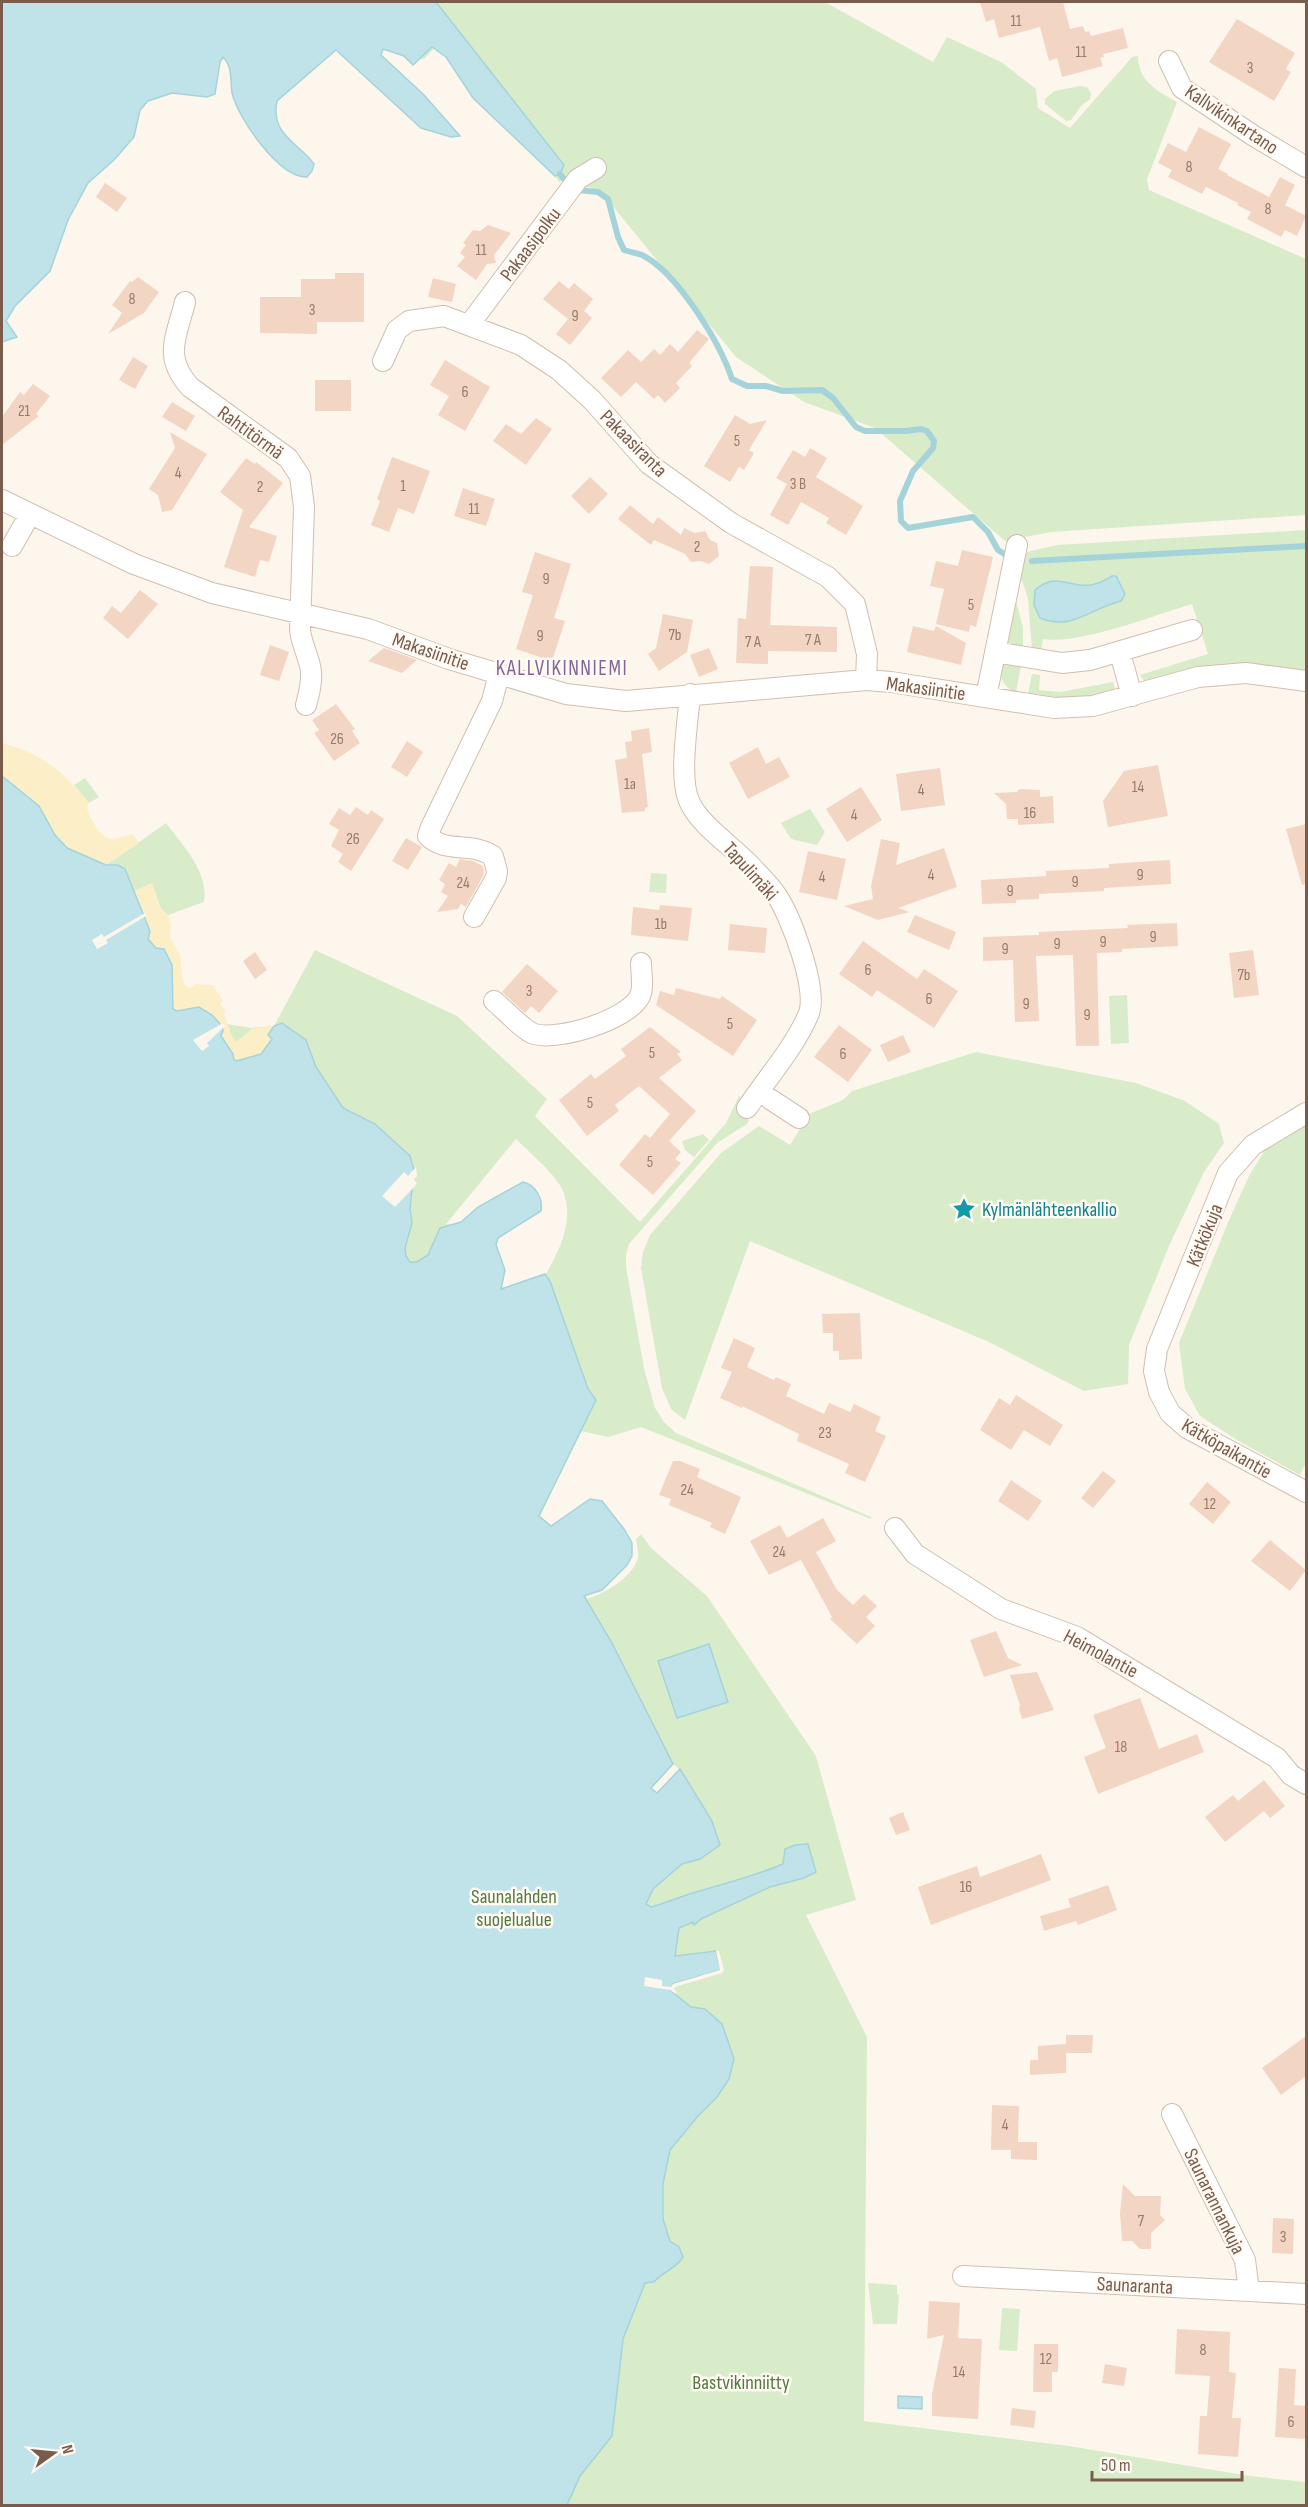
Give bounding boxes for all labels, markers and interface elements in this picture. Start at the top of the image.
house number: 11 [1010,12,1022,31]
house number: 11 [1075,43,1087,62]
house number: 3 [1247,59,1253,78]
street label: Kallvikinkartano [1180,80,1283,160]
house number: 8 [1185,158,1193,177]
house number: 8 [1264,200,1272,219]
street label: Pakaasipolku [495,203,566,286]
house number: 11 [475,241,487,260]
house number: 8 [128,290,136,309]
house number: 3 [309,301,315,320]
house number: 9 [571,307,579,326]
house number: 6 [461,383,469,402]
street label: Rahtitörmä [213,401,288,465]
house number: 21 [18,402,31,421]
street label: Pakaasiranta [595,405,672,482]
house number: 5 [734,432,740,451]
house number: 4 [175,464,182,483]
house number: 3 B [790,475,806,494]
house number: 1 [400,477,406,496]
house number: 2 [257,478,263,497]
house number: 11 [468,500,480,519]
house number: 2 [694,538,700,557]
house number: 9 [542,570,550,589]
house number: 5 [968,596,974,615]
house number: 7b [668,626,682,645]
house number: 9 [536,627,544,646]
street label: Makasiinitie [389,628,472,676]
house number: 7 A [805,631,821,650]
house number: 7 A [745,633,761,652]
district label: KALLVIKINNIEMI [496,656,628,681]
street label: Makasiinitie [885,672,967,706]
house number: 26 [330,730,344,749]
house number: 1a [624,775,636,794]
house number: 14 [1132,778,1144,797]
house number: 4 [918,781,925,800]
house number: 16 [1024,804,1036,823]
house number: 4 [851,806,858,825]
house number: 26 [346,830,360,849]
street label: Tapulimäki [718,837,783,906]
house number: 4 [928,866,935,885]
house number: 9 [1136,866,1144,885]
house number: 4 [819,868,826,887]
house number: 9 [1071,873,1079,892]
house number: 24 [456,874,470,893]
house number: 9 [1006,882,1014,901]
house number: 1b [655,915,667,934]
house number: 9 [1149,928,1157,947]
house number: 9 [1099,933,1107,952]
house number: 9 [1053,935,1061,954]
house number: 9 [1001,940,1009,959]
house number: 6 [864,961,872,980]
house number: 7b [1237,966,1251,985]
house number: 3 [526,982,532,1001]
house number: 6 [925,990,933,1009]
house number: 9 [1022,995,1030,1014]
house number: 9 [1083,1006,1091,1025]
house number: 5 [727,1015,733,1034]
house number: 5 [649,1044,655,1063]
house number: 6 [839,1045,847,1064]
house number: 5 [587,1094,593,1113]
house number: 5 [647,1153,653,1172]
place icon: Kylmänlähteenkallio [951,1196,977,1222]
place label: Kylmänlähteenkallio [982,1198,1117,1222]
street label: Kätkökuja [1182,1200,1228,1270]
street label: Kätköpaikantie [1177,1413,1276,1484]
house number: 23 [818,1424,832,1443]
house number: 24 [680,1481,694,1500]
house number: 12 [1204,1495,1216,1514]
house number: 24 [772,1543,786,1562]
street label: Heimolantie [1059,1624,1142,1684]
house number: 18 [1115,1738,1127,1757]
house number: 16 [960,1878,972,1897]
park label: Saunalahden suojelualue [471,1885,557,1932]
house number: 4 [1002,2116,1009,2135]
street label: Saunarannankuja [1178,2145,1250,2258]
house number: 7 [1138,2212,1145,2231]
house number: 3 [1280,2228,1286,2247]
street label: Saunaranta [1096,2272,1174,2300]
house number: 8 [1199,2341,1207,2360]
house number: 12 [1040,2350,1052,2369]
house number: 14 [953,2363,965,2382]
park label: Bastvikinniitty [692,2371,790,2395]
house number: 6 [1287,2413,1295,2432]
north arrow [24,2423,84,2483]
text: N [57,2443,77,2456]
scale bar [1092,2444,1242,2482]
text: 50 m [1101,2455,1131,2476]

